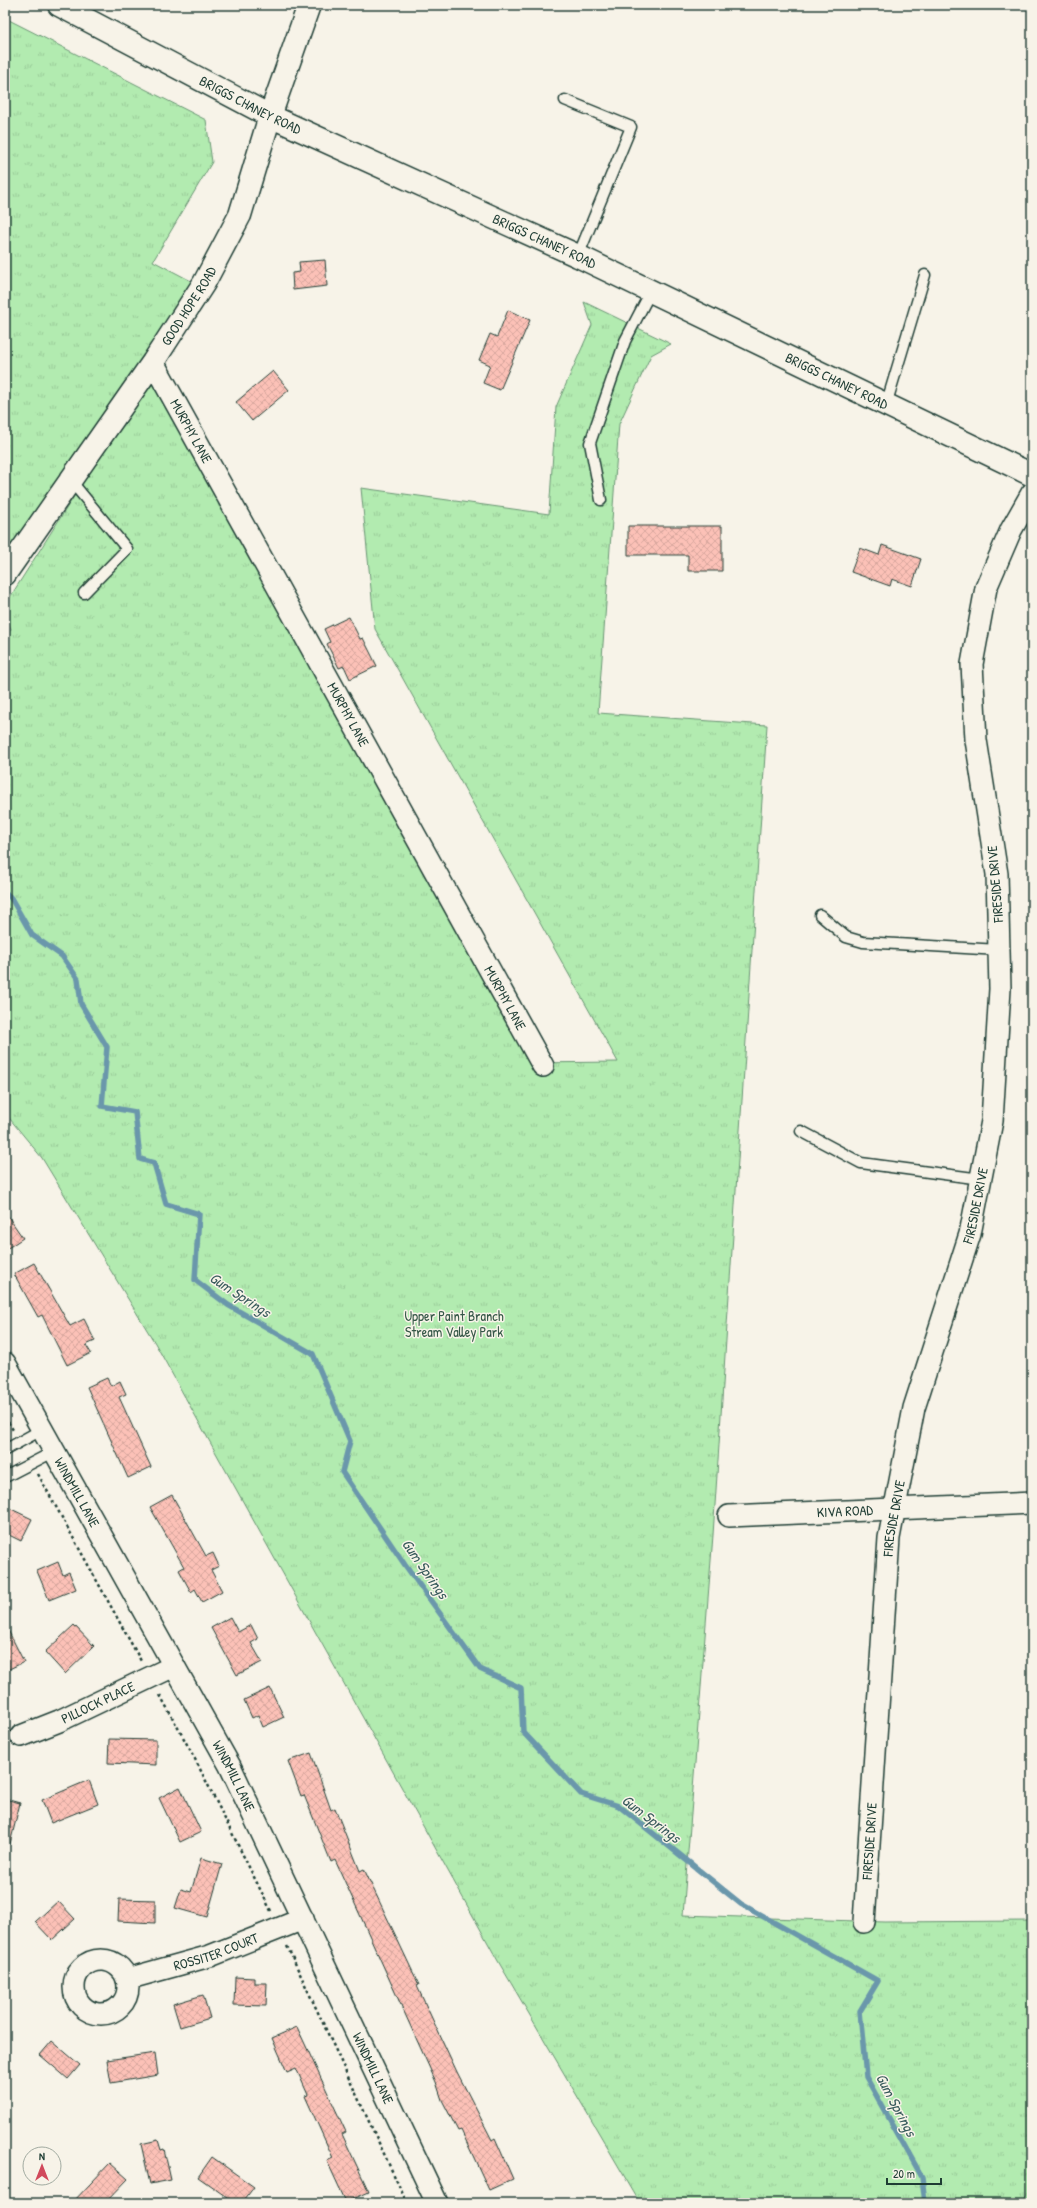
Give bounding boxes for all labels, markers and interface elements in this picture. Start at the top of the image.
street label: BRIGGS CHANEY ROAD [197,71,305,138]
street label: BRIGGS CHANEY ROAD [490,209,600,273]
street label: GOOD HOPE ROAD [156,262,220,349]
street label: BRIGGS CHANEY ROAD [782,348,892,413]
street label: MURPHY LANE [166,395,217,466]
street label: MURPHY LANE [323,679,374,750]
street label: FIRESIDE DRIVE [982,845,1007,924]
street label: MURPHY LANE [480,962,531,1033]
street label: FIRESIDE DRIVE [957,1166,992,1247]
water label: Gum Springs [206,1267,276,1323]
park label: Upper Paint Branch Stream Valley Park [404,1306,504,1342]
street label: WINDMILL LANE [51,1454,105,1530]
street label: FIRESIDE DRIVE [878,1478,909,1558]
street label: KIVA ROAD [816,1500,874,1521]
water label: Gum Springs [397,1535,454,1604]
street label: PILLOCK PLACE [58,1676,138,1728]
street label: WINDMILL LANE [208,1737,260,1814]
water label: Gum Springs [618,1790,686,1848]
street label: FIRESIDE DRIVE [857,1802,881,1881]
street label: ROSSITER COURT [171,1928,261,1975]
street label: WINDMILL LANE [349,2029,399,2107]
water label: Gum Springs [871,2070,922,2141]
north arrow [22,2146,62,2186]
text: N [39,2149,45,2163]
scale bar [887,2160,941,2186]
text: 20 m [893,2165,915,2182]

